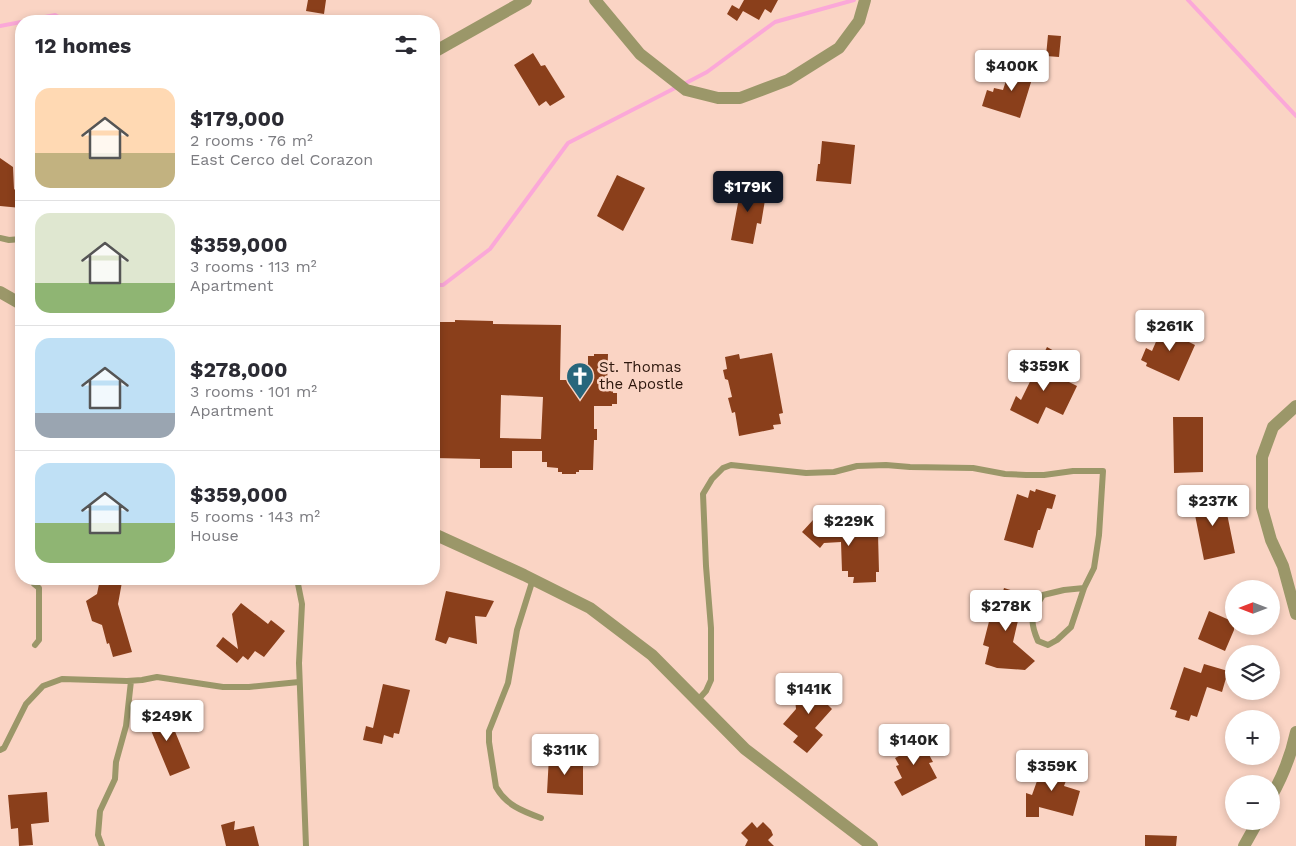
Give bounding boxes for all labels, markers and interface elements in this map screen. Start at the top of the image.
icon: filters [392,31,420,59]
text: 12 homes [35,33,131,58]
pin: $400K [977,49,1047,92]
text: $400K [986,56,1038,75]
text: $179,000 [190,106,285,131]
icon: home [75,108,135,168]
text: 2 rooms · 76 m² [190,131,313,150]
text: East Cerco del Corazon [190,150,373,169]
pin: $179K [713,170,783,213]
text: $179K [724,177,772,196]
text: $359,000 [190,232,287,257]
icon: home [75,233,135,293]
text: 3 rooms · 113 m² [190,257,317,276]
text: Apartment [190,276,273,295]
pin: $261K [1135,310,1205,352]
text: $261K [1146,316,1194,335]
pin: $359K [1009,350,1079,392]
text: $359K [1019,356,1069,375]
text: $278,000 [190,357,288,382]
icon: home [75,358,135,418]
place label: St. Thomas the Apostle [599,358,683,393]
church icon: St. Thomas the Apostle [565,361,595,400]
text: 3 rooms · 101 m² [190,382,317,401]
text: Apartment [190,401,273,420]
text: $359,000 [190,482,287,507]
icon: home [75,483,135,543]
pin: $237K [1178,484,1248,527]
text: $237K [1188,491,1238,510]
pin: $229K [814,504,884,547]
text: 5 rooms · 143 m² [190,507,320,526]
text: $229K [824,511,874,530]
text: House [190,526,239,545]
north arrow [1225,580,1280,635]
map controls [1225,580,1280,830]
pin: $278K [971,590,1041,632]
text: $278K [981,596,1031,615]
button: layers [1225,645,1280,700]
pin: $141K [774,672,844,715]
text: $141K [786,679,832,698]
pin: $249K [132,700,202,742]
text: $249K [142,706,192,725]
button: + [1225,710,1280,765]
pin: $140K [879,724,949,766]
text: $140K [890,730,938,749]
pin: $311K [530,734,600,776]
text: $311K [543,740,587,759]
pin: $359K [1017,750,1087,792]
text: $359K [1027,756,1077,775]
button: − [1225,775,1280,830]

